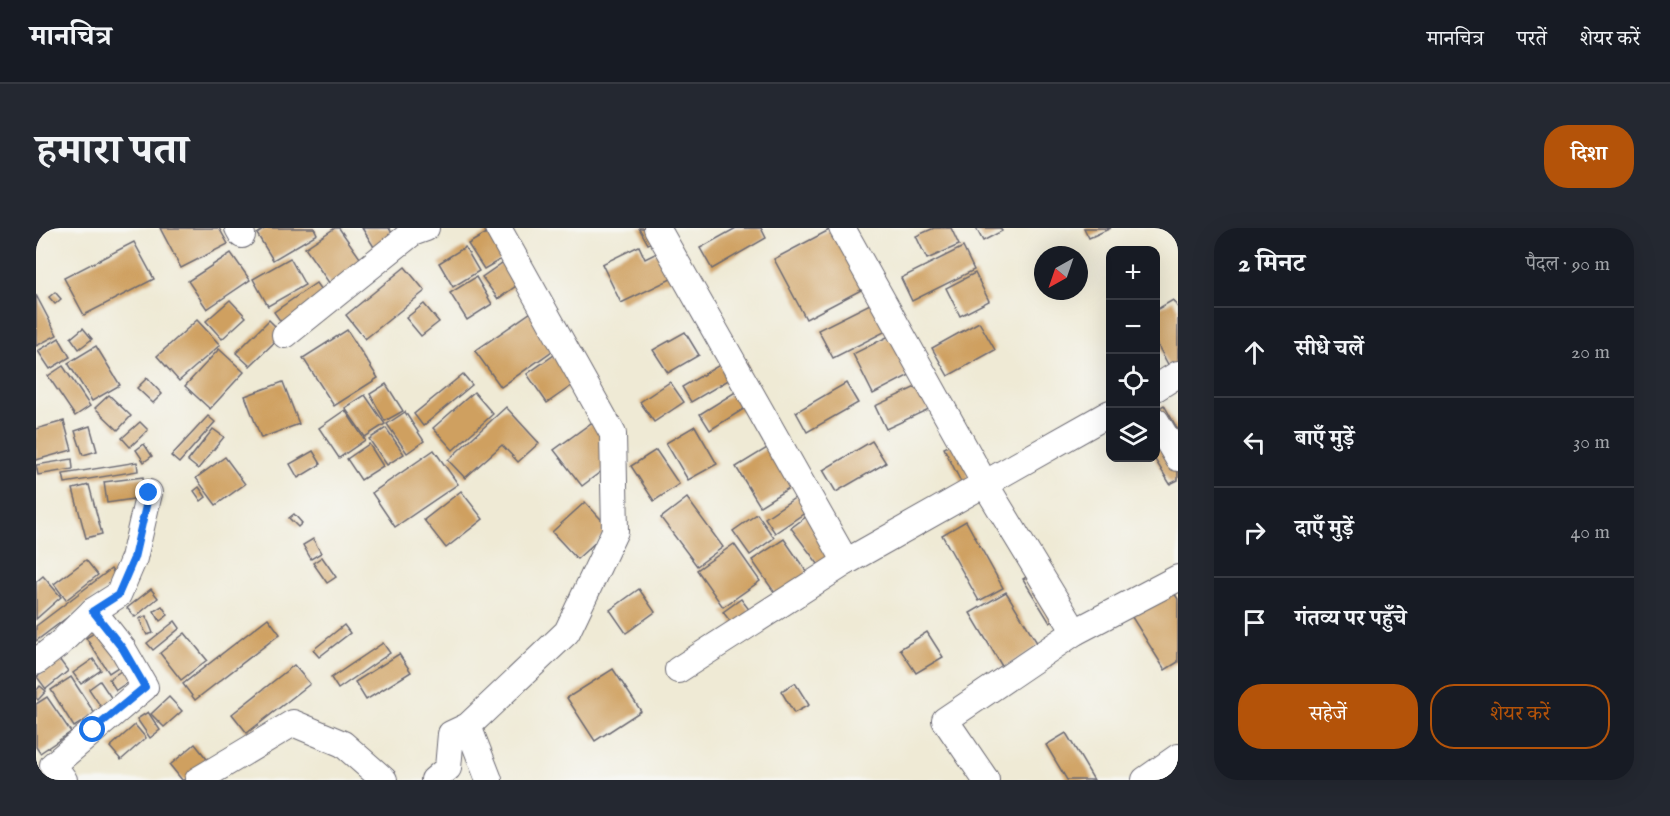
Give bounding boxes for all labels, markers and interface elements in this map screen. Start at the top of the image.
text: मानचित्र [30,20,112,55]
text: मानचित्र [1427,26,1484,53]
text: परतें [1517,26,1547,53]
text: शेयर करें [1580,26,1640,53]
text: हमारा पता [36,125,188,178]
button: दिशा [1544,125,1634,188]
north arrow [1034,246,1088,300]
map controls [1106,246,1160,462]
button: + [1106,246,1160,300]
text: 2 मिनट [1238,247,1305,280]
text: पैदल · 90 m [1526,252,1610,277]
button: − [1106,300,1160,354]
text: सीधे चलें [1295,335,1364,363]
icon: ahead [1238,336,1271,369]
text: 20 m [1571,340,1610,365]
button: locate [1106,354,1160,408]
button: layers [1106,408,1160,462]
text: बाएँ मुड़ें [1295,425,1354,453]
icon: left [1238,426,1271,459]
text: 30 m [1573,430,1610,455]
route end [135,479,161,505]
text: दाएँ मुड़ें [1295,515,1354,543]
icon: right [1238,516,1271,549]
text: 40 m [1571,520,1610,545]
text: गंतव्य पर पहुँचे [1295,605,1406,633]
icon: arrive [1238,606,1271,639]
button: सहेजें [1238,684,1418,749]
button: शेयर करें [1430,684,1610,749]
route start [79,716,105,742]

